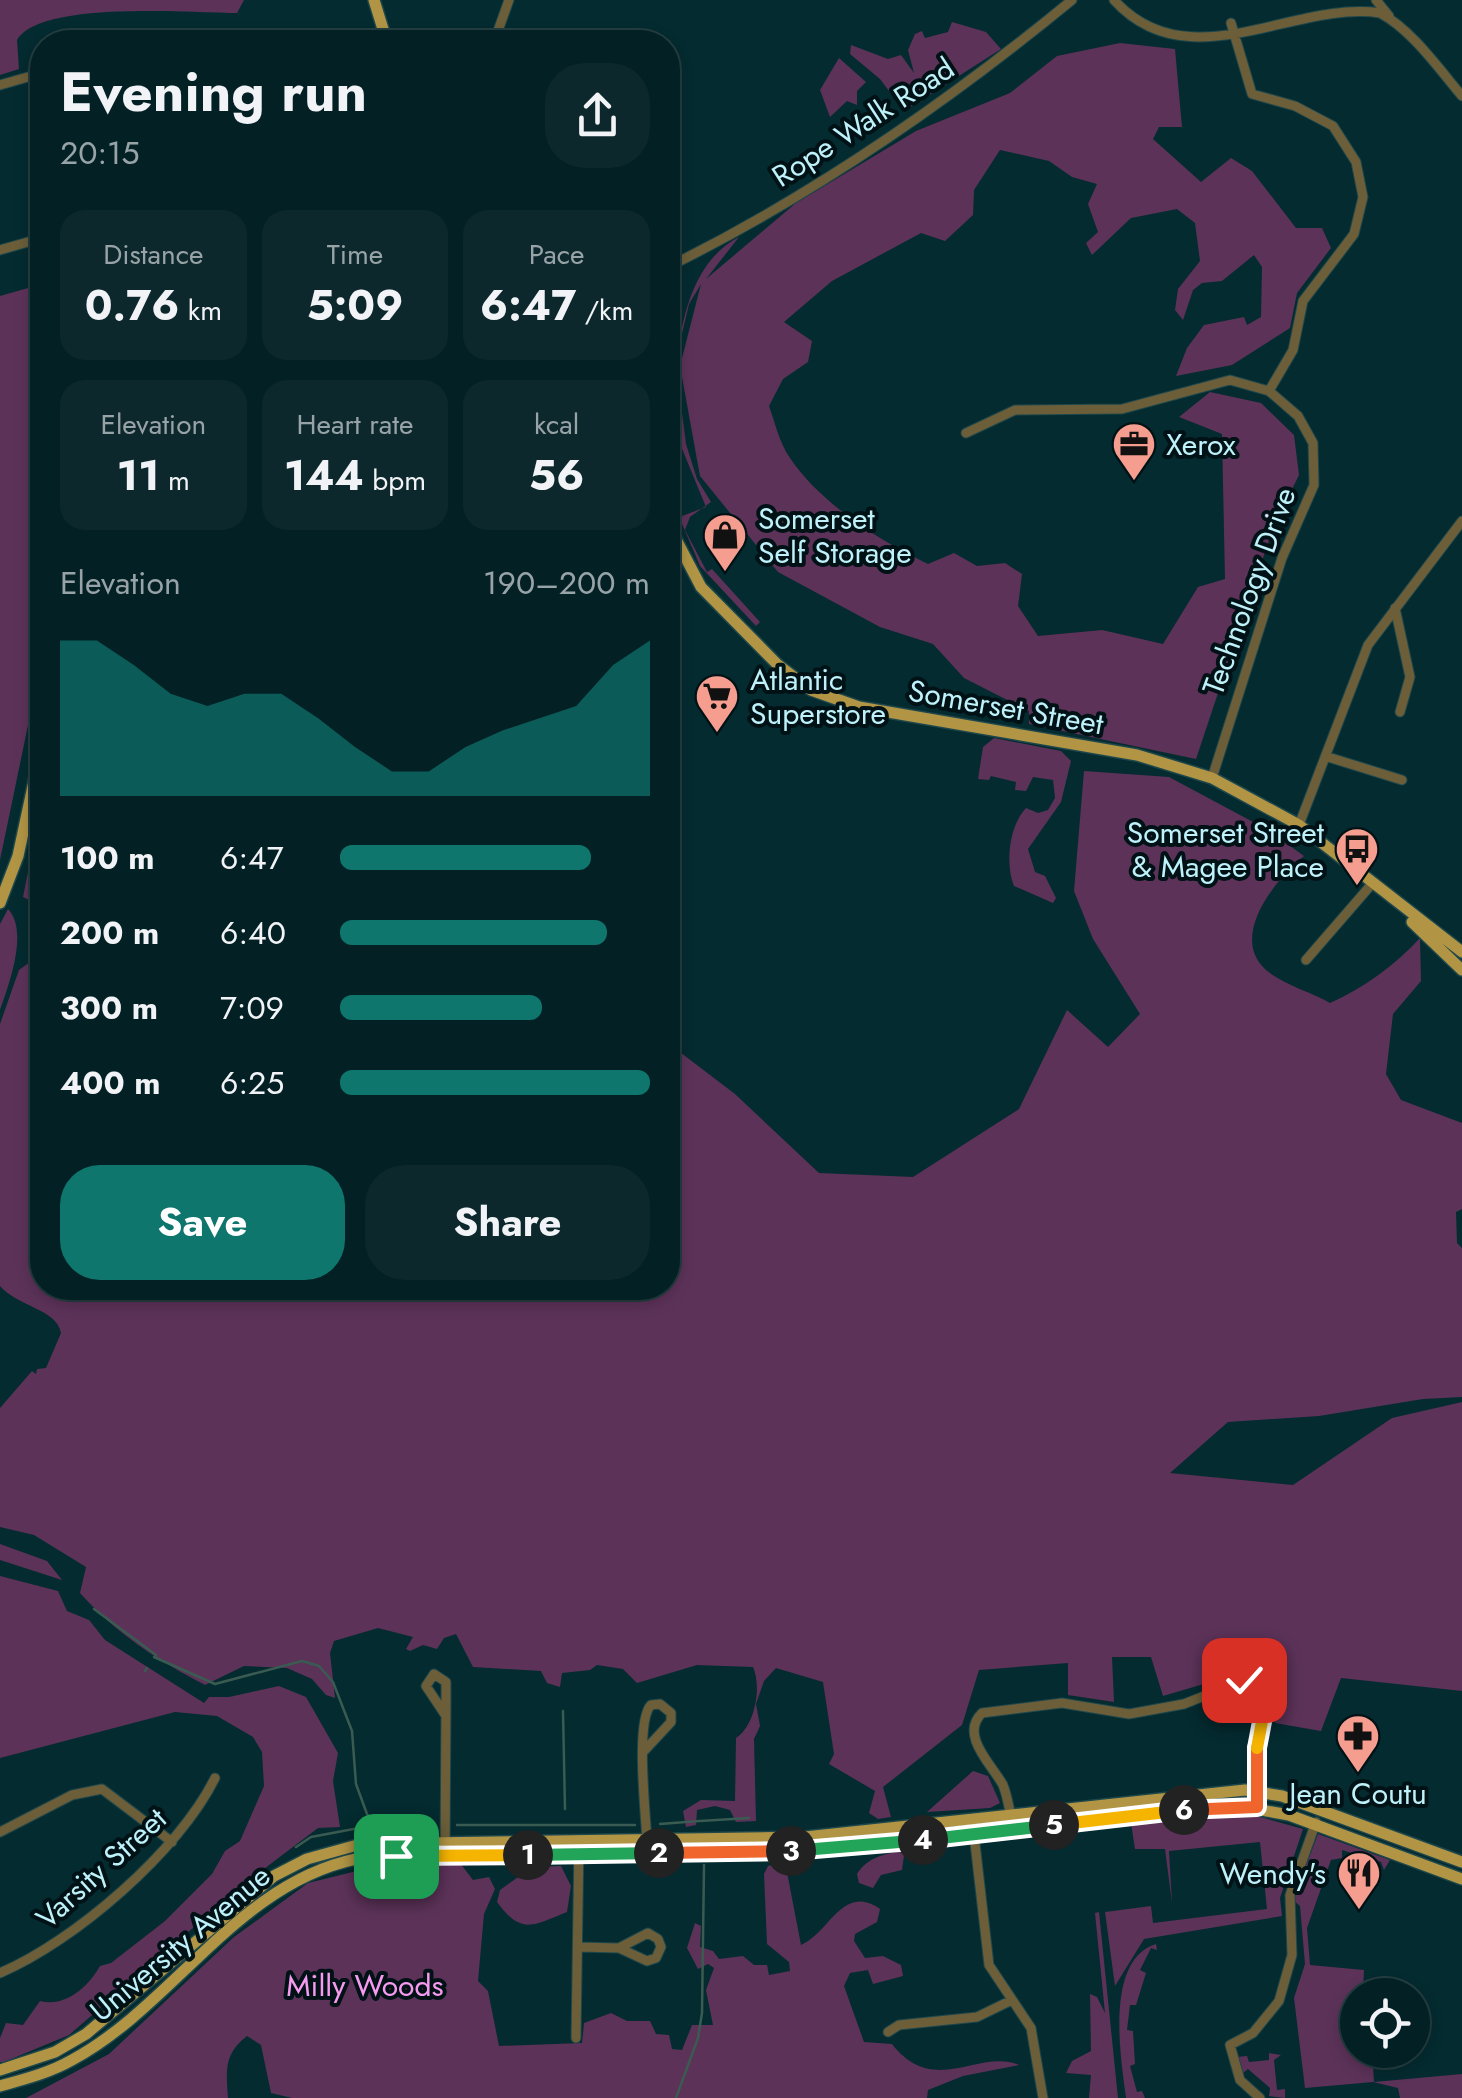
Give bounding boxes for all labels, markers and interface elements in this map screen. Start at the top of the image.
street label: Rope Walk Road [763,47,963,197]
text: Evening run [60,52,367,132]
button: share [545,63,650,168]
text: 20:15 [60,130,139,176]
text: Distance [103,234,203,275]
text: Time [327,234,383,275]
text: Pace [529,234,585,275]
text: 0.76 [85,275,179,336]
text: 5:09 [307,275,403,336]
text: 6:47 [480,275,576,336]
text: km [179,290,222,331]
text: /km [576,290,633,331]
text: Elevation [101,404,206,445]
text: Heart rate [297,404,413,445]
text: kcal [534,404,579,445]
office icon: Xerox [1111,421,1157,482]
place label: Xerox [1166,423,1236,466]
text: 11 [117,445,160,506]
text: 144 [284,445,364,506]
text: 56 [529,445,584,506]
text: m [160,460,190,501]
text: bpm [364,460,426,501]
street label: Technology Drive [1192,481,1306,701]
place label: Somerset Self Storage [758,497,912,574]
shop icon: Somerset Self Storage [702,512,748,573]
text: Elevation [60,560,181,606]
text: 190–200 m [483,560,650,606]
place label: Atlantic Superstore [750,658,886,735]
street label: Somerset Street [905,669,1108,745]
supermarket icon: Atlantic Superstore [694,673,740,734]
place label: Somerset Street & Magee Place [1127,811,1325,888]
bus stop icon: Somerset Street & Magee Place [1334,826,1380,887]
text: 100 m [60,835,155,881]
text: 6:47 [220,835,284,881]
text: 200 m [60,910,159,956]
text: 6:40 [220,910,286,956]
text: 300 m [60,985,158,1031]
text: 7:09 [220,985,284,1031]
text: 400 m [60,1060,161,1106]
text: 6:25 [220,1060,284,1106]
button: Save [60,1165,345,1280]
button: Share [365,1165,650,1280]
pin [1202,1638,1287,1723]
icon: check [1217,1653,1272,1708]
pharmacy icon: Jean Coutu [1335,1713,1381,1774]
place label: Jean Coutu [1285,1772,1427,1815]
pin: 6 [1159,1785,1209,1835]
text: 6 [1175,1789,1193,1830]
street label: Varsity Street [26,1797,176,1938]
pin: 5 [1029,1800,1079,1850]
text: 5 [1045,1804,1063,1845]
pin [354,1814,439,1899]
pin: 4 [898,1815,948,1865]
text: 4 [913,1819,933,1860]
pin: 3 [766,1826,816,1876]
pin: 2 [634,1828,684,1878]
icon: arrive [369,1829,424,1884]
pin: 1 [503,1830,553,1880]
text: 3 [782,1830,800,1871]
text: 2 [650,1832,668,1873]
text: 1 [521,1834,535,1875]
restaurant icon: Wendy's [1336,1850,1382,1911]
place label: Wendy's [1220,1852,1326,1895]
street label: University Avenue [81,1855,279,2031]
park label: Milly Woods [286,1964,444,2007]
map controls [1340,1978,1430,2068]
button: locate [1340,1978,1430,2068]

